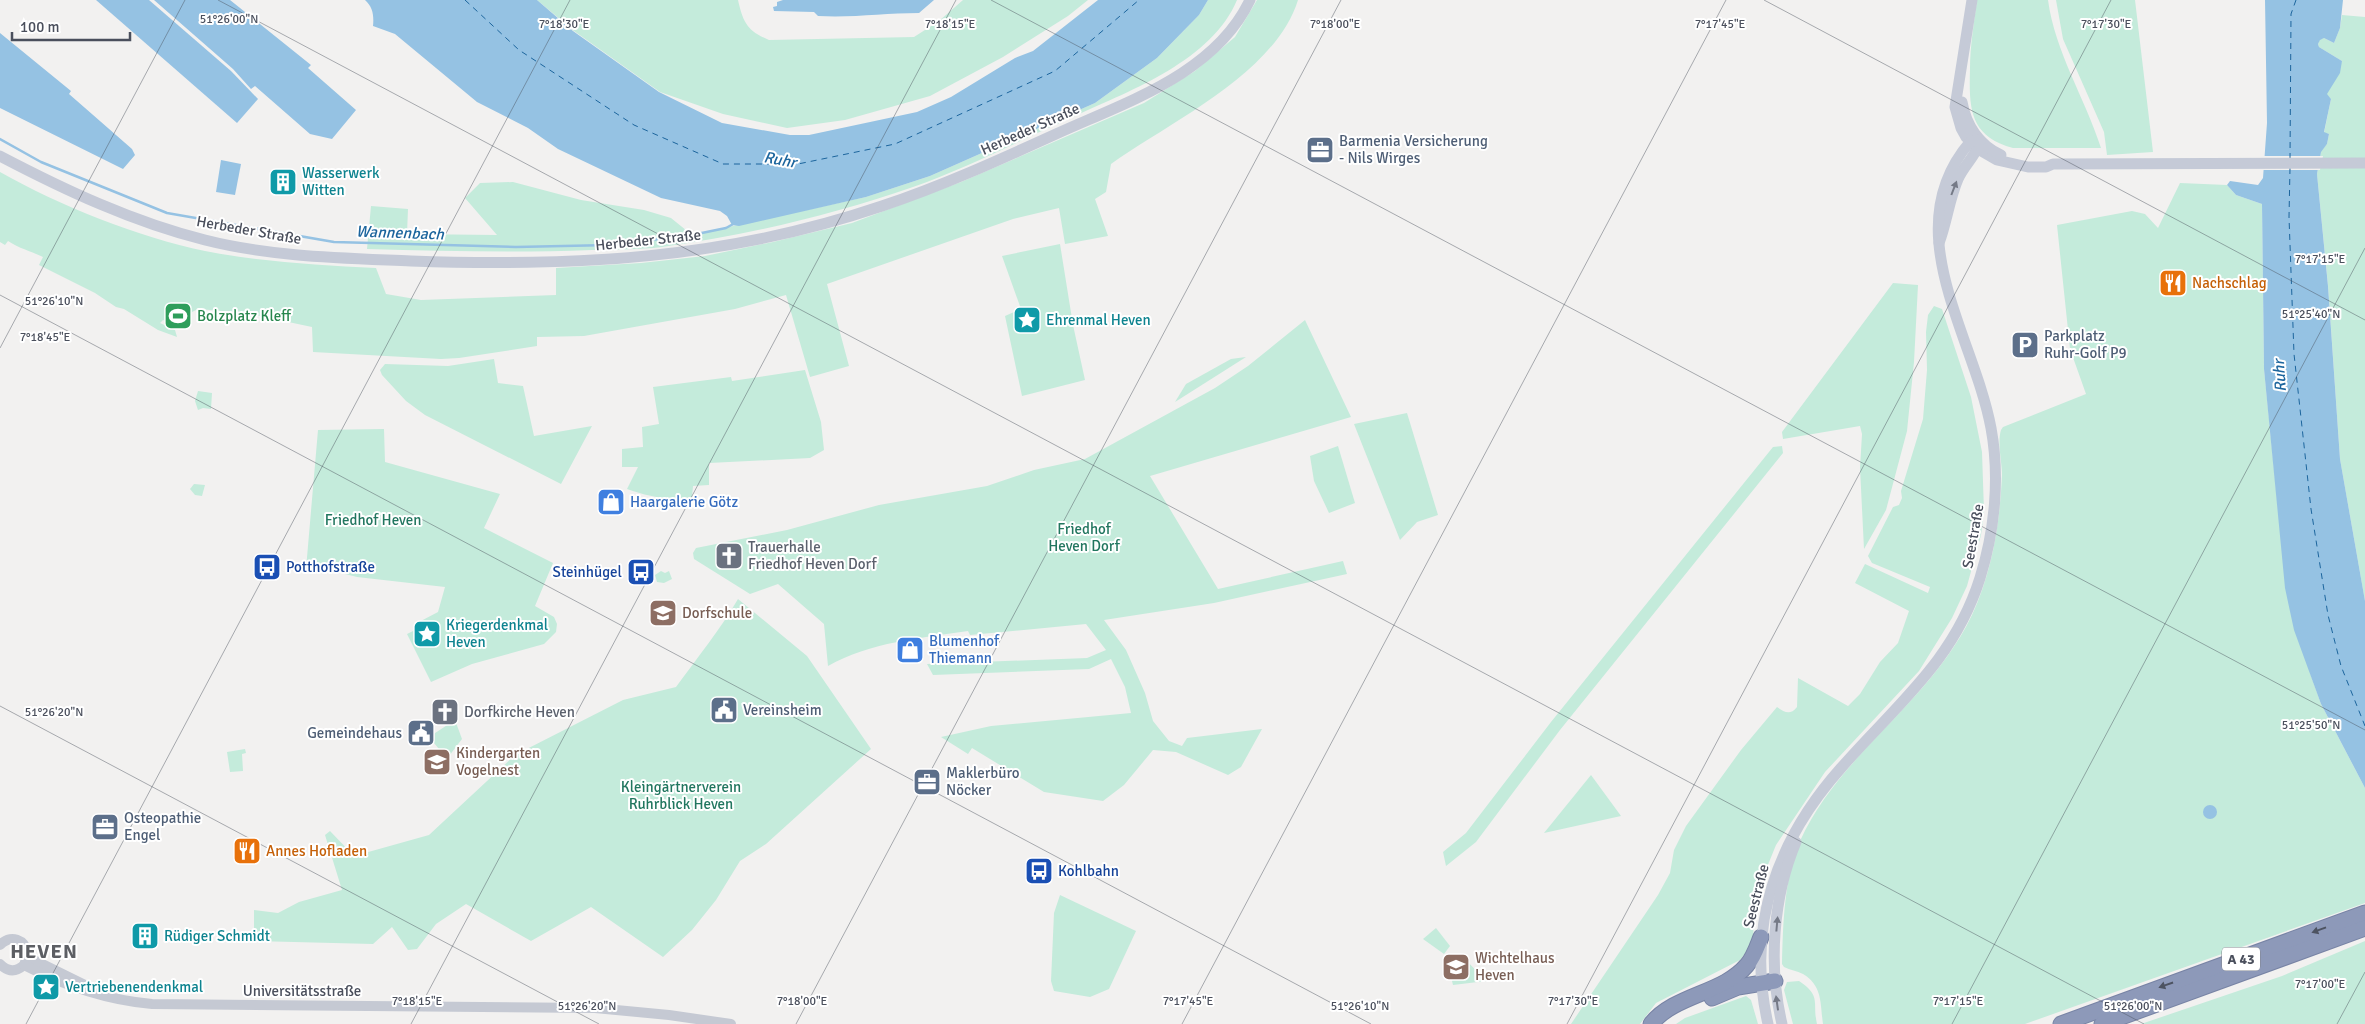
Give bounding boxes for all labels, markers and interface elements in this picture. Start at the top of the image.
scale bar [12,10,130,42]
text: 51°26'00"N [200,12,258,27]
text: 7°18'30"E [539,17,590,32]
text: 7°18'15"E [925,17,976,32]
text: 7°18'00"E [1310,17,1361,32]
text: 7°17'45"E [1695,17,1746,32]
text: 7°17'30"E [2081,17,2132,32]
text: 100 m [20,18,60,36]
street label: Herbeder Straße [978,99,1082,159]
place label: Barmenia Versicherung - Nils Wirges [1339,132,1488,167]
office icon: Barmenia Versicherung - Nils Wirges [1305,135,1335,165]
water label: Ruhr [762,147,800,173]
place label: Wasserwerk Witten [302,164,380,199]
building icon: Wasserwerk Witten [268,167,298,197]
one-way arrow [1950,180,1958,195]
street label: Herbeder Straße [195,212,303,248]
water label: Wannenbach [356,221,446,245]
street label: Herbeder Straße [594,225,702,255]
text: 7°17'15"E [2295,252,2346,267]
restaurant icon: Nachschlag [2158,268,2188,298]
place label: Nachschlag [2192,274,2267,292]
text: 51°26'10"N [25,294,83,309]
sports icon: Bolzplatz Kleff [163,301,193,331]
place icon: Ehrenmal Heven [1012,305,1042,335]
place label: Bolzplatz Kleff [197,307,292,325]
text: 51°25'40"N [2282,307,2340,322]
place label: Ehrenmal Heven [1046,311,1151,329]
place label: Parkplatz Ruhr-Golf P9 [2044,327,2127,362]
text: 7°18'45"E [20,330,71,345]
parking icon: Parkplatz Ruhr-Golf P9 [2010,330,2040,360]
water label: Ruhr [2269,357,2291,393]
shop icon: Haargalerie Götz [596,487,626,517]
place label: Haargalerie Götz [630,493,738,511]
street label: Seestraße [1958,502,1988,570]
park label: Friedhof Heven [325,511,421,529]
park label: Friedhof Heven Dorf [1048,520,1121,555]
place label: Trauerhalle Friedhof Heven Dorf [748,538,878,573]
church icon: Trauerhalle Friedhof Heven Dorf [714,541,744,571]
bus stop icon: Potthofstraße [252,552,282,582]
bus stop icon: Steinhügel [626,557,656,587]
place label: Potthofstraße [286,558,375,576]
place label: Steinhügel [553,563,622,581]
school or university icon: Dorfschule [648,598,678,628]
place label: Dorfschule [682,604,752,622]
place label: Kriegerdenkmal Heven [446,616,548,651]
place icon: Kriegerdenkmal Heven [412,619,442,649]
place label: Blumenhof Thiemann [929,632,1000,667]
shop icon: Blumenhof Thiemann [895,635,925,665]
public building icon: Vereinsheim [709,695,739,725]
church icon: Dorfkirche Heven [430,697,460,727]
place label: Vereinsheim [743,701,822,719]
place label: Dorfkirche Heven [464,703,575,721]
text: 51°26'20"N [25,705,83,720]
public building icon: Gemeindehaus [406,718,436,748]
text: 51°25'50"N [2282,718,2340,733]
place label: Gemeindehaus [307,724,402,742]
place label: Kindergarten Vogelnest [456,744,540,779]
school or university icon: Kindergarten Vogelnest [422,747,452,777]
place label: Maklerbüro Nöcker [946,764,1020,799]
office icon: Maklerbüro Nöcker [912,767,942,797]
park label: Kleingärtnerverein Ruhrblick Heven [621,778,741,813]
place label: Osteopathie Engel [124,809,201,844]
office icon: Osteopathie Engel [90,812,120,842]
restaurant icon: Annes Hofladen [232,836,262,866]
place label: Annes Hofladen [266,842,367,860]
bus stop icon: Kohlbahn [1024,856,1054,886]
place label: Kohlbahn [1058,862,1119,880]
street label: Seestraße [1739,862,1773,930]
one-way arrow [1773,915,1781,931]
building icon: Rüdiger Schmidt [130,921,160,951]
one-way arrow [2311,926,2326,934]
place label: Rüdiger Schmidt [164,927,270,945]
district label: HEVEN [10,939,78,964]
road number: A 43 [2222,948,2260,971]
place label: Wichtelhaus Heven [1475,949,1555,984]
school or university icon: Wichtelhaus Heven [1441,952,1471,982]
place icon: Vertriebenendenkmal [31,972,61,1002]
text: 7°17'00"E [2295,977,2346,992]
place label: Vertriebenendenkmal [65,978,203,996]
street label: Universitätsstraße [243,982,361,1000]
one-way arrow [2159,982,2174,989]
text: 7°18'15"E [392,994,443,1009]
text: 7°18'00"E [777,994,828,1009]
text: 7°17'45"E [1163,994,1214,1009]
text: 7°17'30"E [1548,994,1599,1009]
one-way arrow [1773,994,1781,1010]
text: 7°17'15"E [1933,994,1984,1009]
text: 51°26'20"N [558,999,616,1014]
text: 51°26'10"N [1331,999,1389,1014]
text: 51°26'00"N [2104,999,2162,1014]

